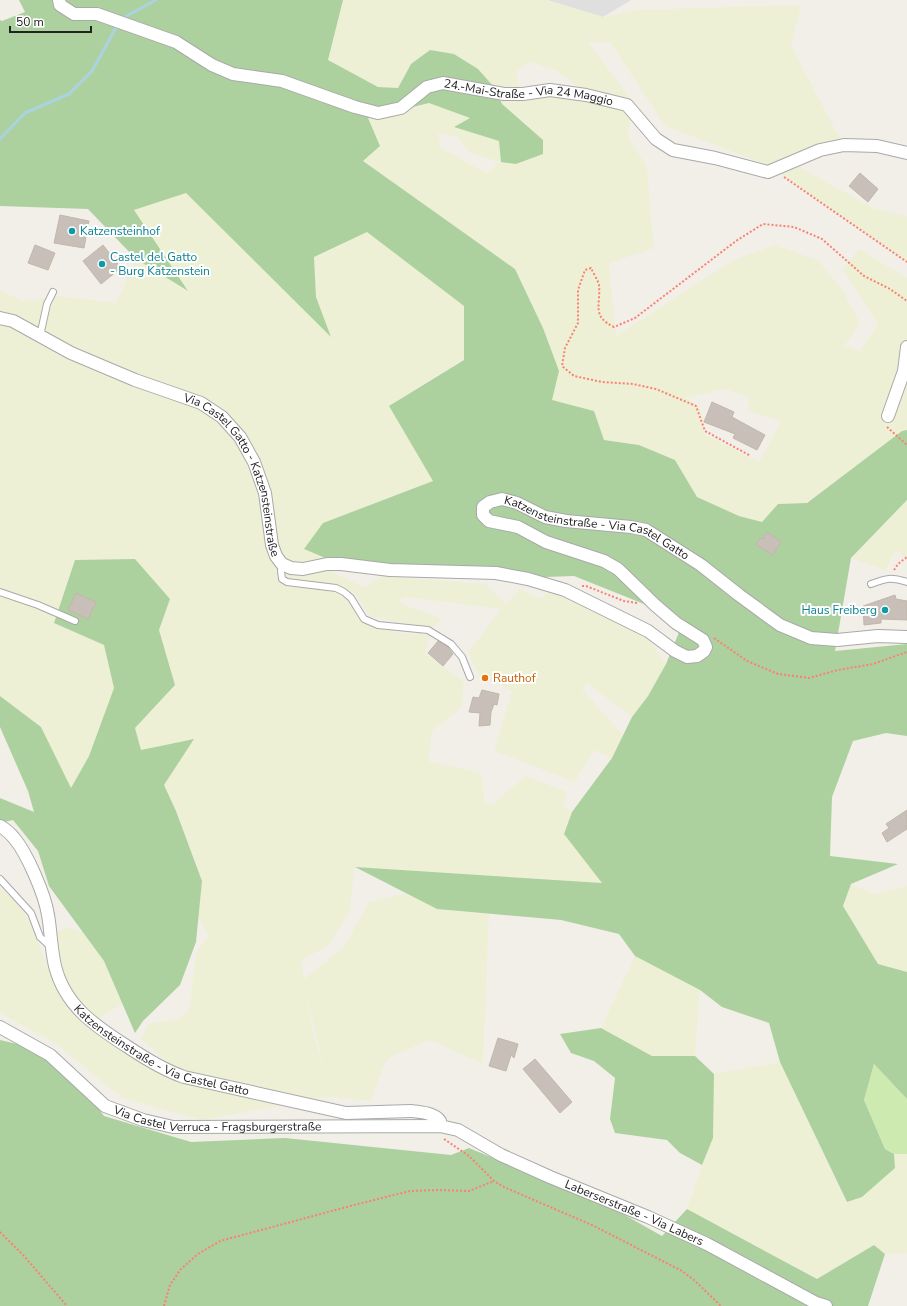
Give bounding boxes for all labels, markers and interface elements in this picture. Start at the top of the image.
scale bar [10,8,91,34]
text: 50 m [16,14,44,30]
street label: 24.-Mai-Straße - Via 24 Maggio [442,75,615,109]
place label: Katzensteinhof [80,223,161,239]
marker: Katzensteinhof [67,226,77,236]
place label: Castel del Gatto - Burg Katzenstein [110,249,210,279]
marker: Castel del Gatto - Burg Katzenstein [97,259,107,269]
street label: Via Castel Gatto - Katzensteinstraße [181,389,284,559]
street label: Katzensteinstraße - Via Castel Gatto [503,492,693,564]
place label: Haus Freiberg [801,602,877,618]
marker: Haus Freiberg [880,605,890,615]
place label: Rauthof [493,670,537,686]
marker: Rauthof [480,673,490,683]
street label: Katzensteinstraße - Via Castel Gatto [70,1001,251,1099]
street label: Via Castel Verruca - Fragsburgerstraße [110,1101,321,1136]
street label: Laberserstraße - Via Labers [562,1176,706,1249]

